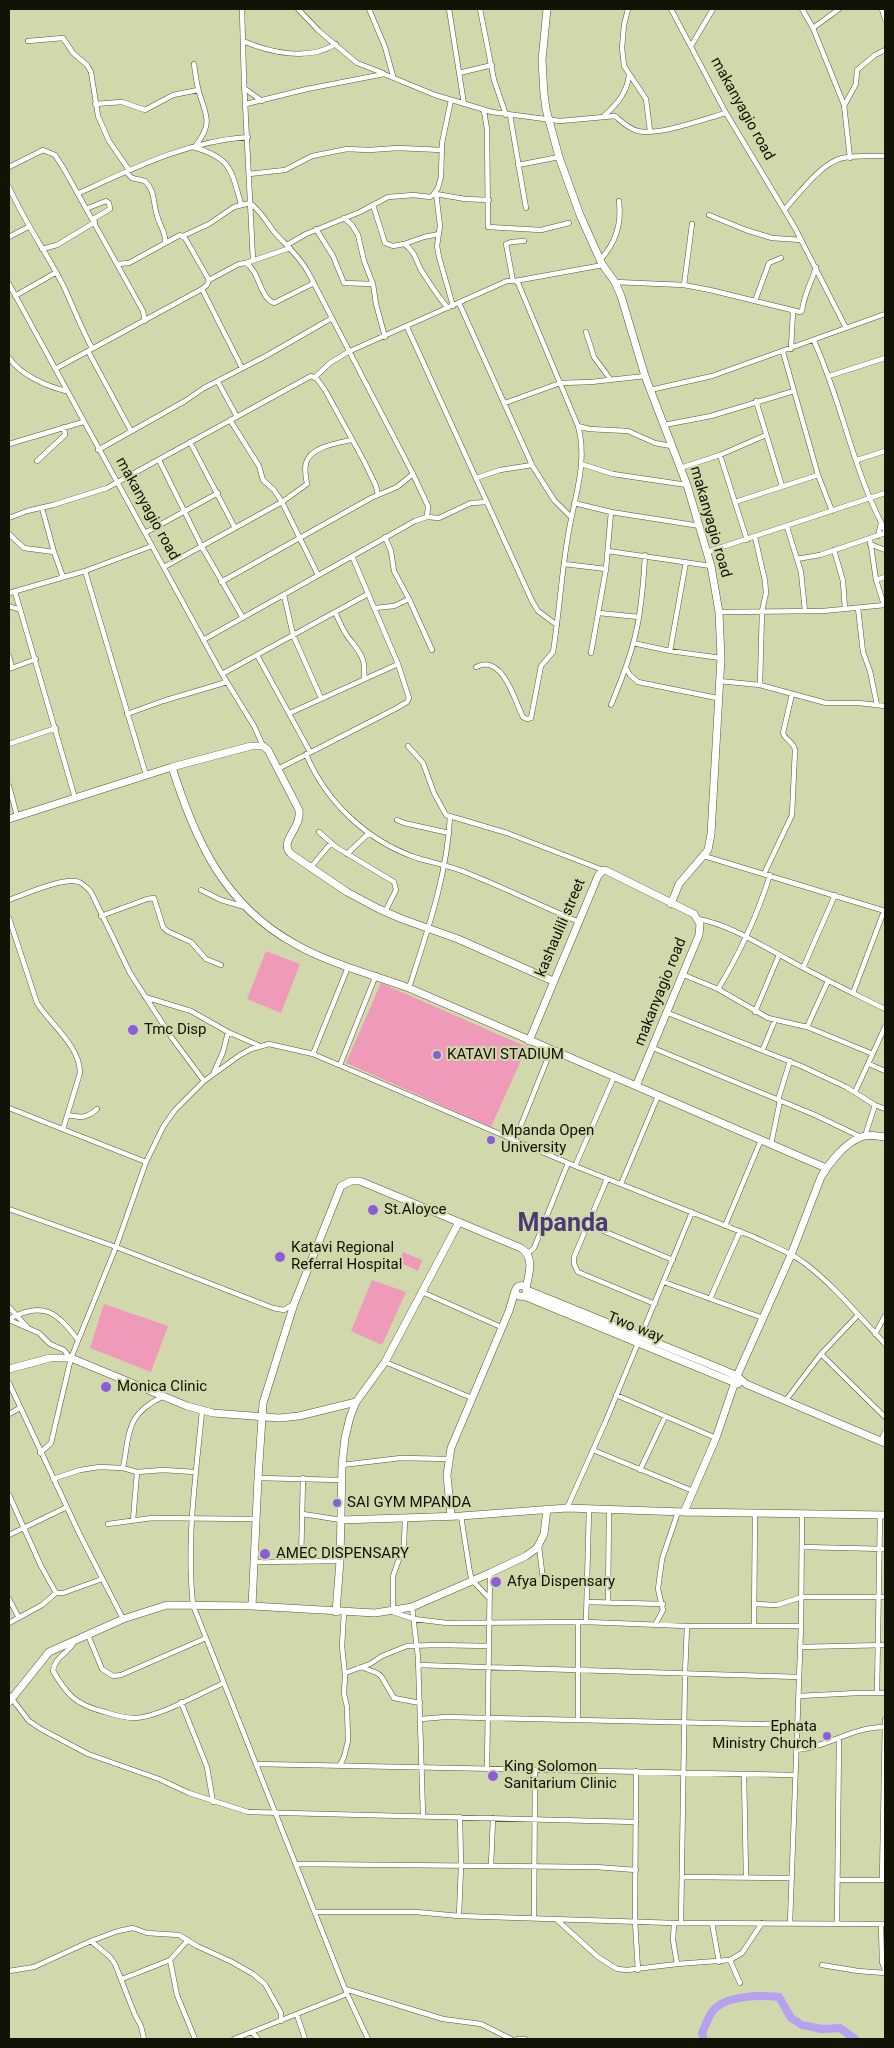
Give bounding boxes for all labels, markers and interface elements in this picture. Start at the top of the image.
street label: makanyagio road [706,54,778,164]
street label: makanyagio road [111,454,183,564]
street label: makanyagio road [686,464,734,580]
street label: kashaulili street [532,876,590,980]
street label: makanyagio road [631,935,691,1049]
place label: Tmc Disp [144,1021,207,1039]
marker: Tmc Disp [126,1023,140,1037]
place label: KATAVI STADIUM [447,1046,564,1064]
marker: KATAVI STADIUM [431,1049,443,1061]
place label: Mpanda Open University [501,1122,594,1157]
marker: Mpanda Open University [485,1134,497,1146]
place label: St.Aloyce [384,1201,446,1219]
marker: St.Aloyce [366,1203,380,1217]
district label: Mpanda [518,1210,608,1240]
place label: Katavi Regional Referral Hospital [291,1239,402,1274]
marker: Katavi Regional Referral Hospital [273,1250,287,1264]
street label: Two way [605,1309,665,1347]
place label: Monica Clinic [117,1378,207,1396]
marker: Monica Clinic [99,1380,113,1394]
place label: SAI GYM MPANDA [347,1494,471,1512]
marker: SAI GYM MPANDA [331,1497,343,1509]
place label: AMEC DISPENSARY [276,1545,409,1563]
marker: AMEC DISPENSARY [258,1547,272,1561]
place label: Afya Dispensary [507,1573,615,1591]
marker: Afya Dispensary [489,1575,503,1589]
place label: Ephata Ministry Church [712,1718,817,1753]
marker: Ephata Ministry Church [821,1730,833,1742]
place label: King Solomon Sanitarium Clinic [504,1758,617,1793]
marker: King Solomon Sanitarium Clinic [486,1769,500,1783]

